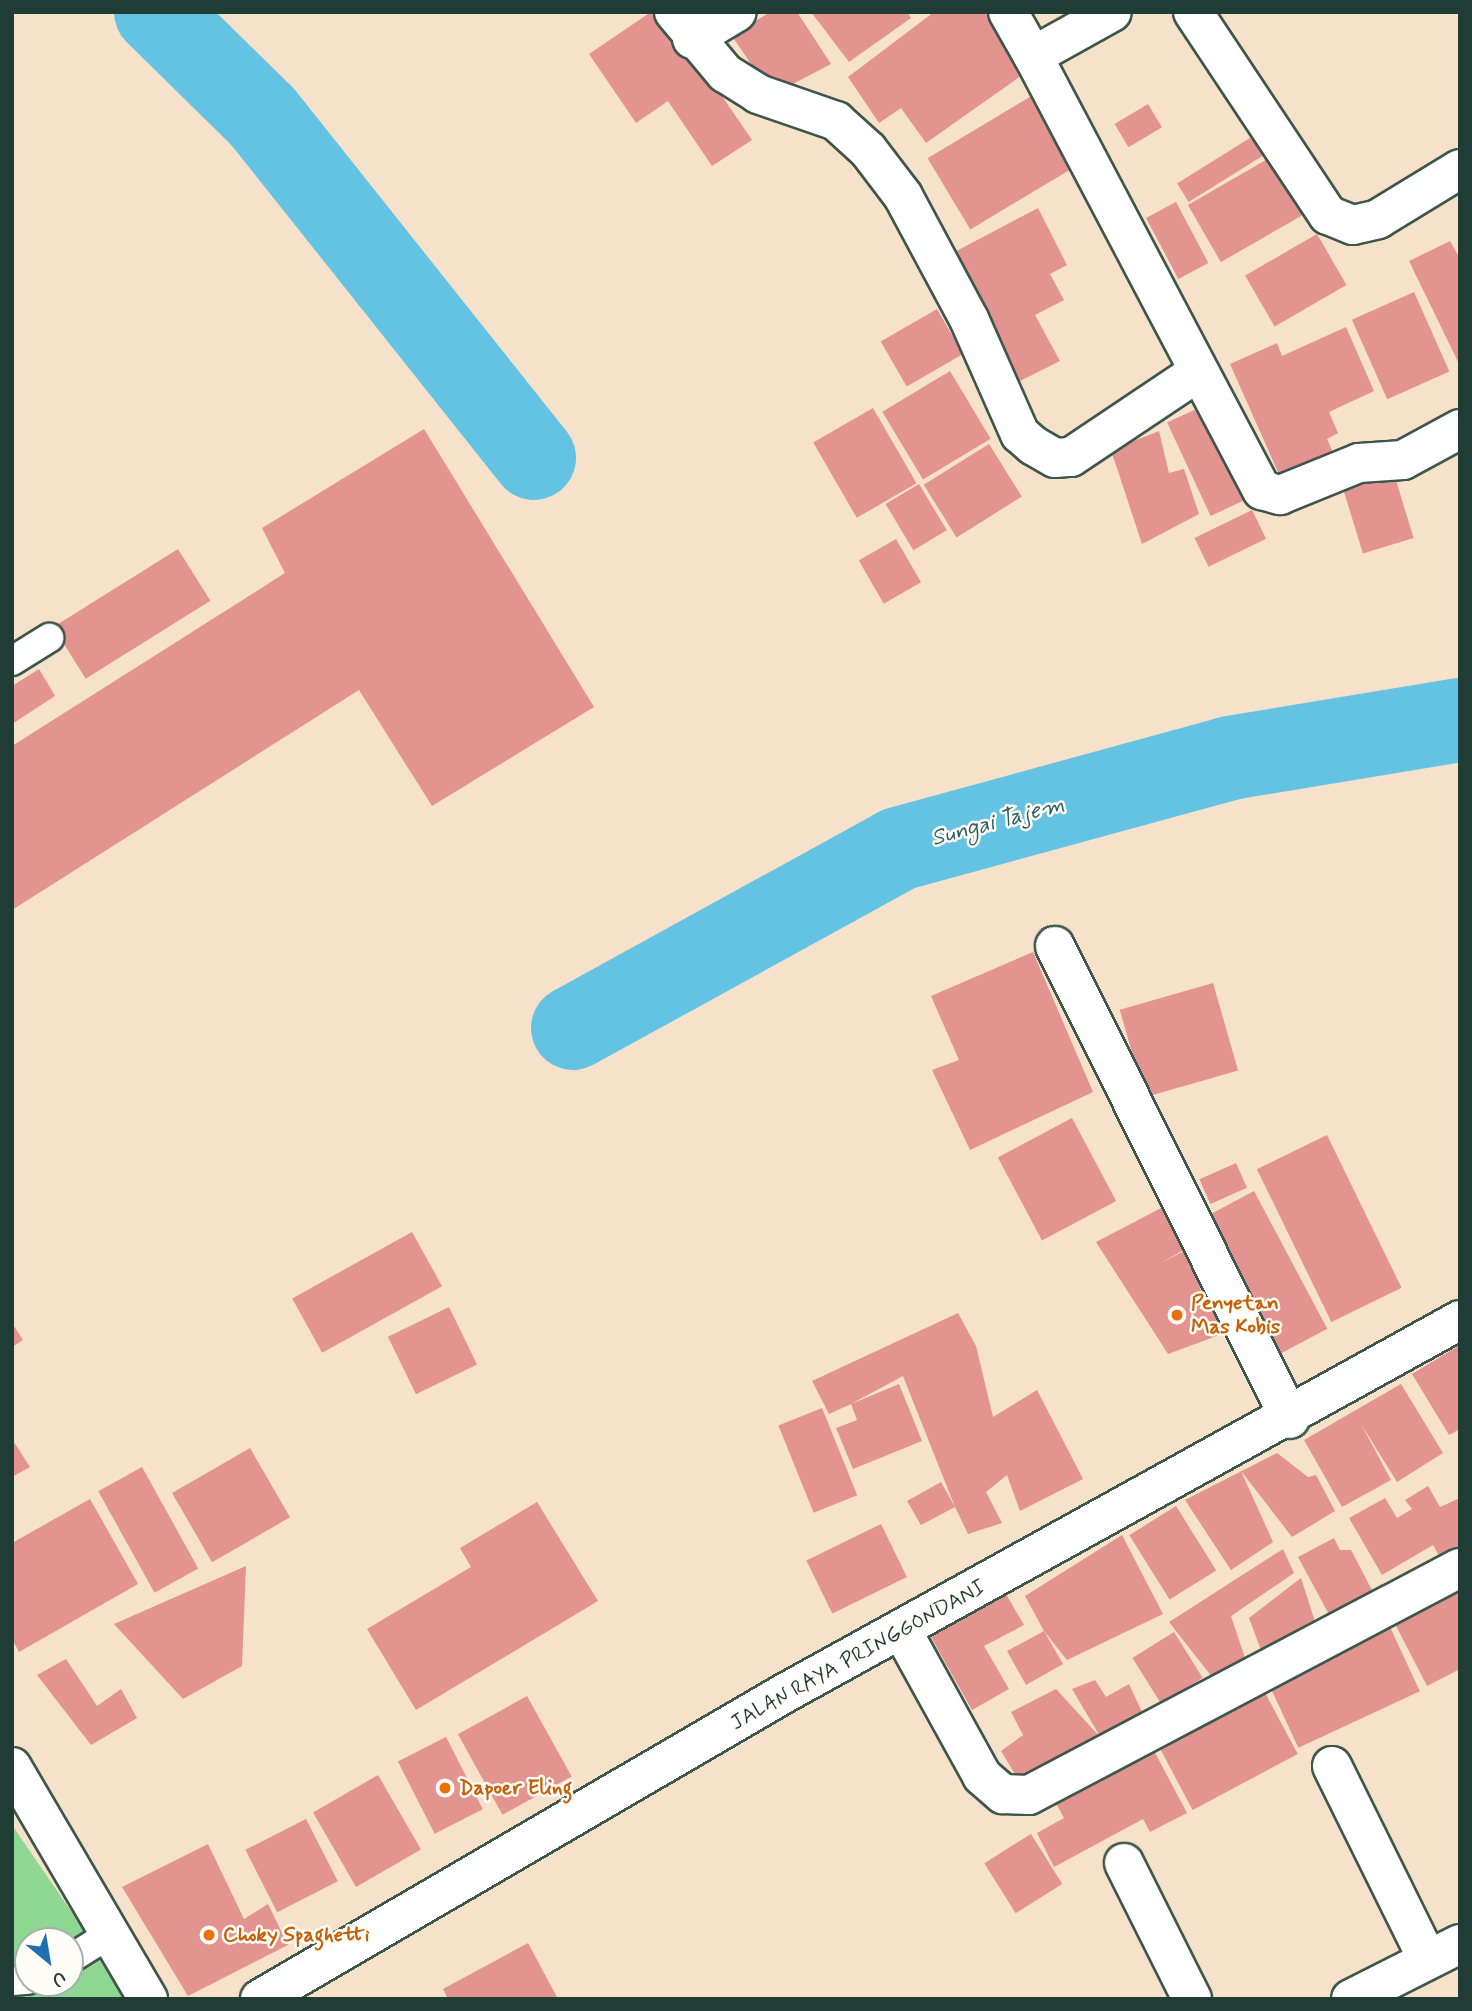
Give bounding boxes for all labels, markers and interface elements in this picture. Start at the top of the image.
water label: Sungai Tajem [928,791,1068,853]
place label: Penyetan Mas Kobis [1191,1290,1284,1340]
marker: Penyetan Mas Kobis [1169,1307,1185,1323]
street label: JALAN RAYA PRINGGONDANI [729,1576,987,1734]
place label: Dapoer Eling [459,1775,572,1801]
marker: Dapoer Eling [437,1780,453,1796]
place label: Choky Spaghetti [223,1922,372,1948]
north arrow [14,1927,84,1997]
marker: Choky Spaghetti [201,1927,217,1943]
text: U [47,1965,70,1993]

